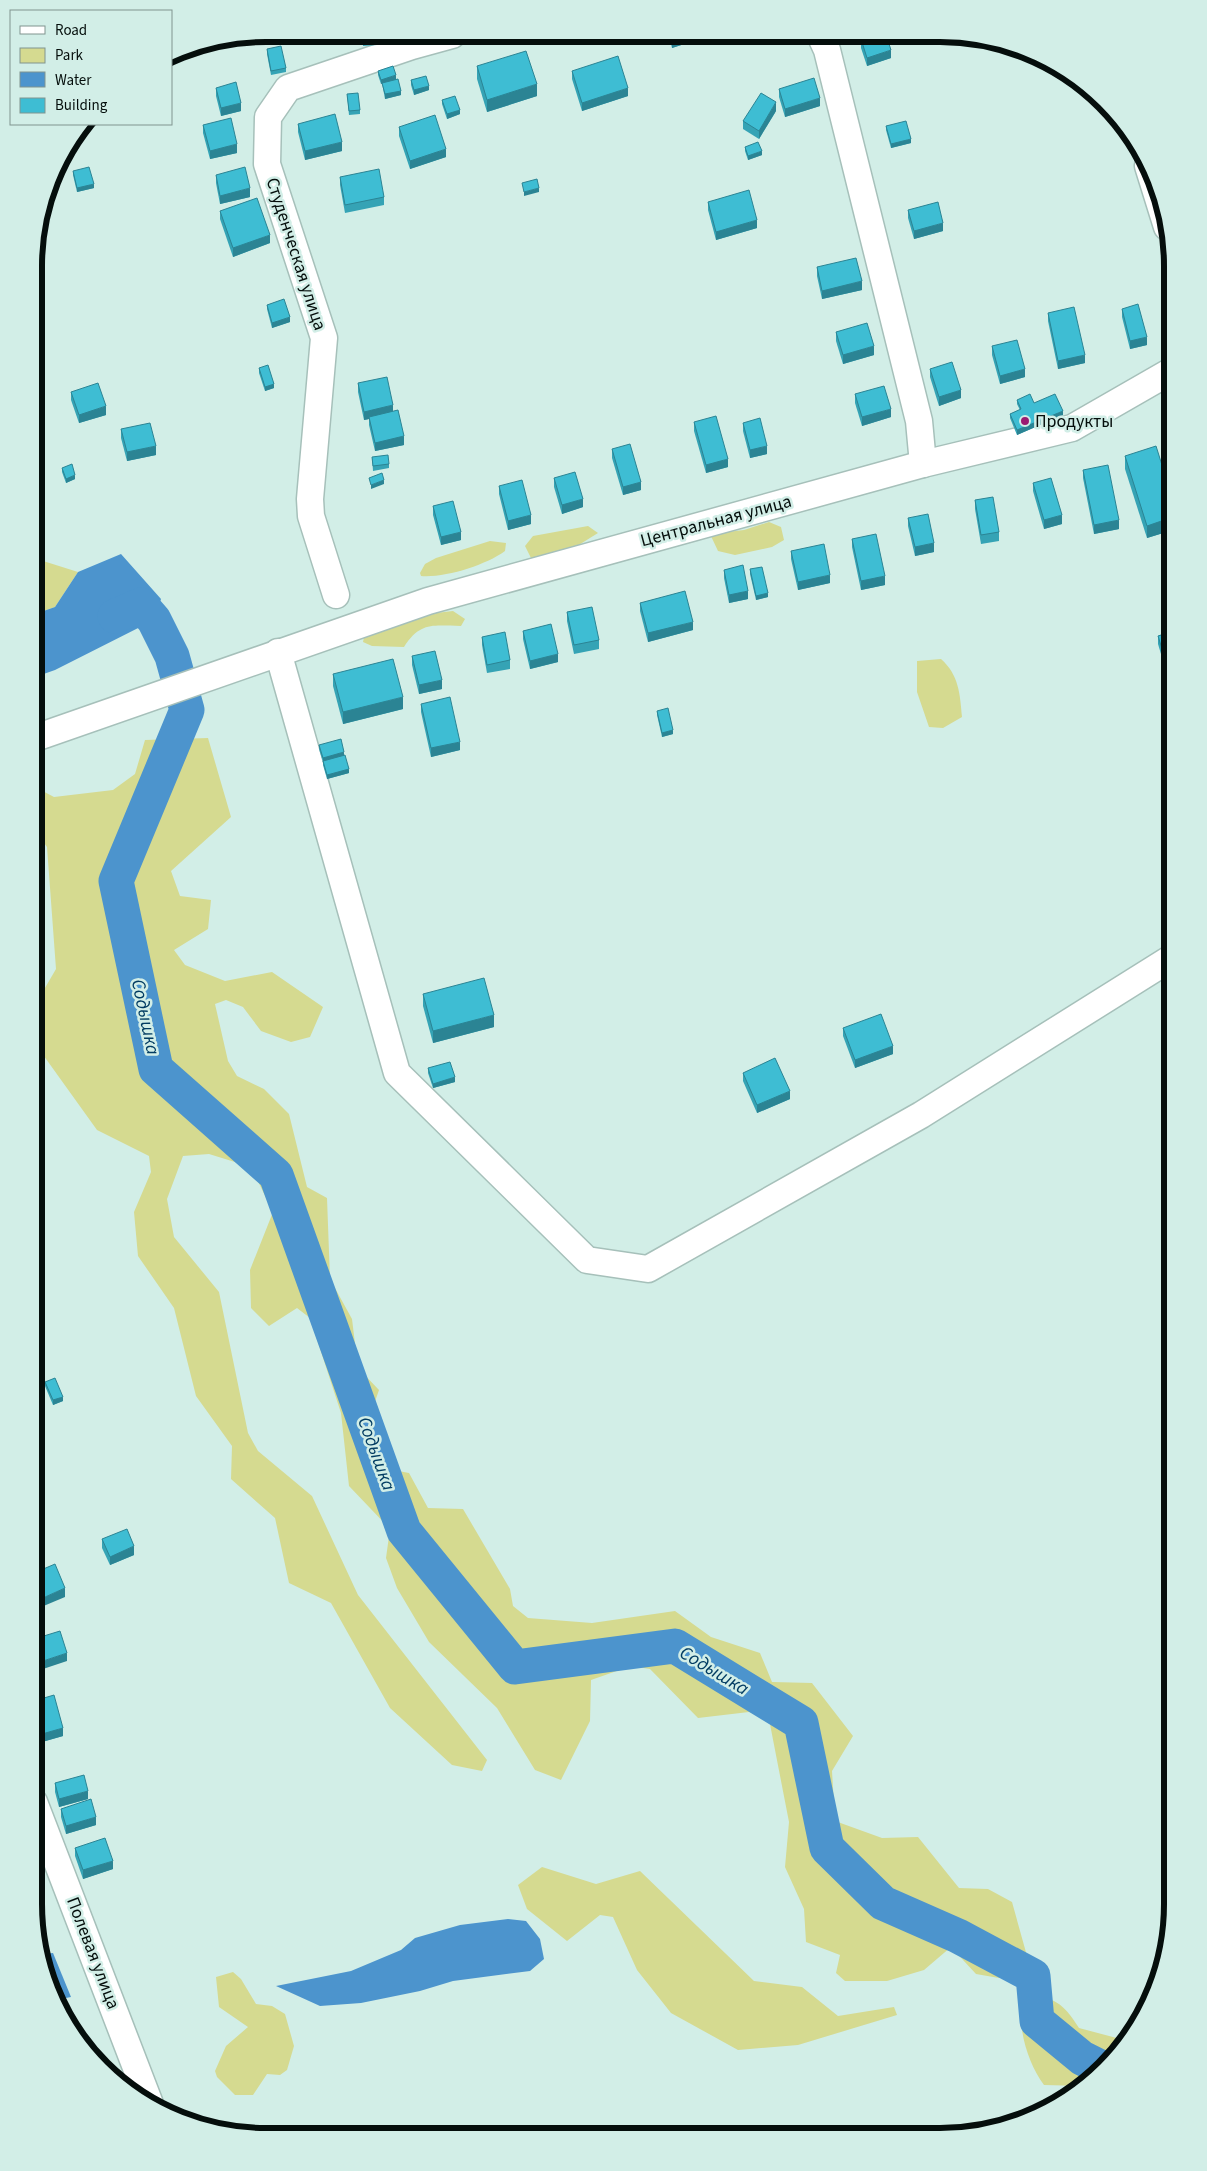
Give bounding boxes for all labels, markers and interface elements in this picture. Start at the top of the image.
legend [10,10,172,125]
text: Road [55,20,87,41]
text: Park [55,45,84,66]
text: Water [55,70,92,91]
text: Building [55,95,108,116]
street label: Студенческая улица [260,174,332,334]
place label: Продукты [1035,409,1113,434]
marker: Продукты [1019,415,1031,427]
street label: Центральная улица [638,489,794,553]
water label: Содышка [124,977,166,1057]
water label: Содышка [350,1413,402,1495]
water label: Содышка [674,1640,754,1702]
street label: Полевая улица [60,1893,126,2013]

